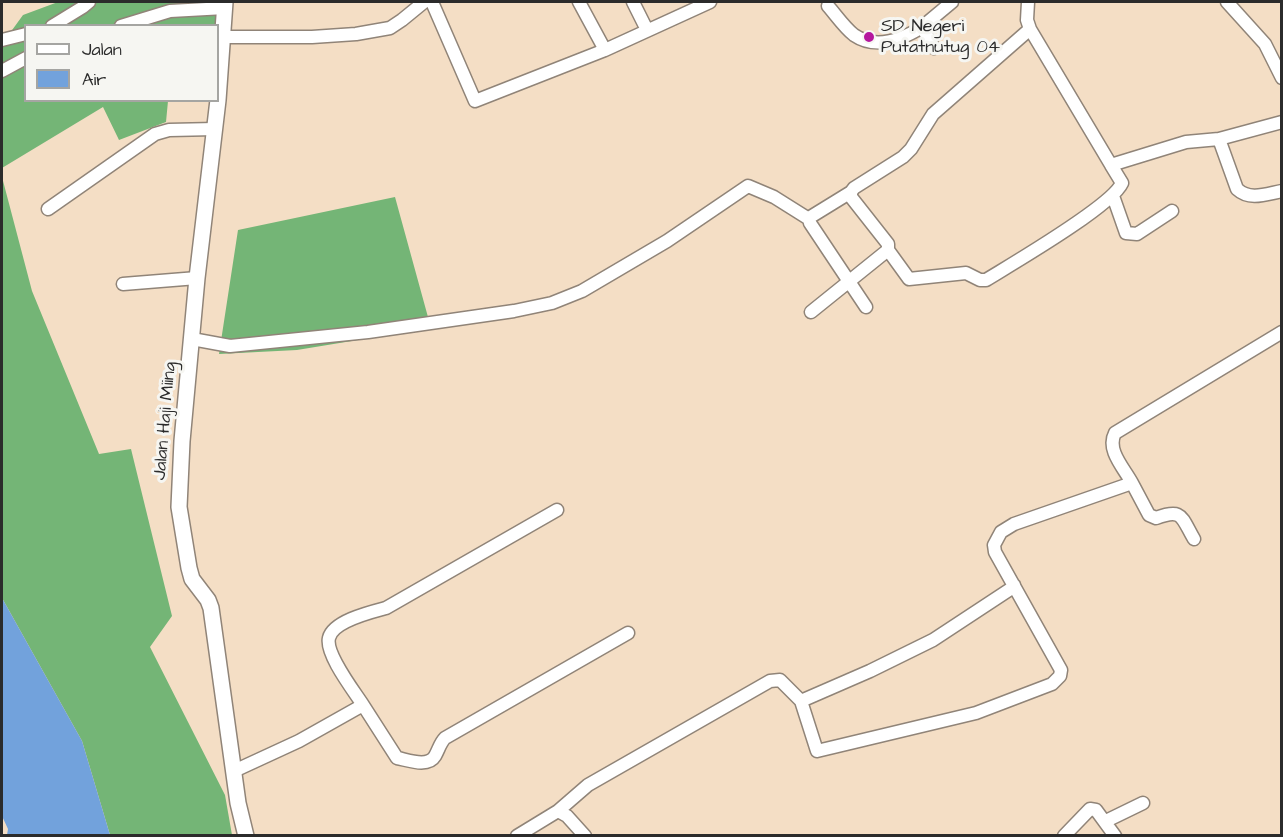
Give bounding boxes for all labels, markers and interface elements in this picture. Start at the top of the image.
place label: SD Negeri Putatnutug 04 [881,16,1000,58]
legend [24,24,219,102]
marker: SD Negeri Putatnutug 04 [862,30,876,44]
text: Jalan [82,37,122,62]
text: Air [82,67,106,92]
street label: Jalan Haji Miing [150,361,182,481]

